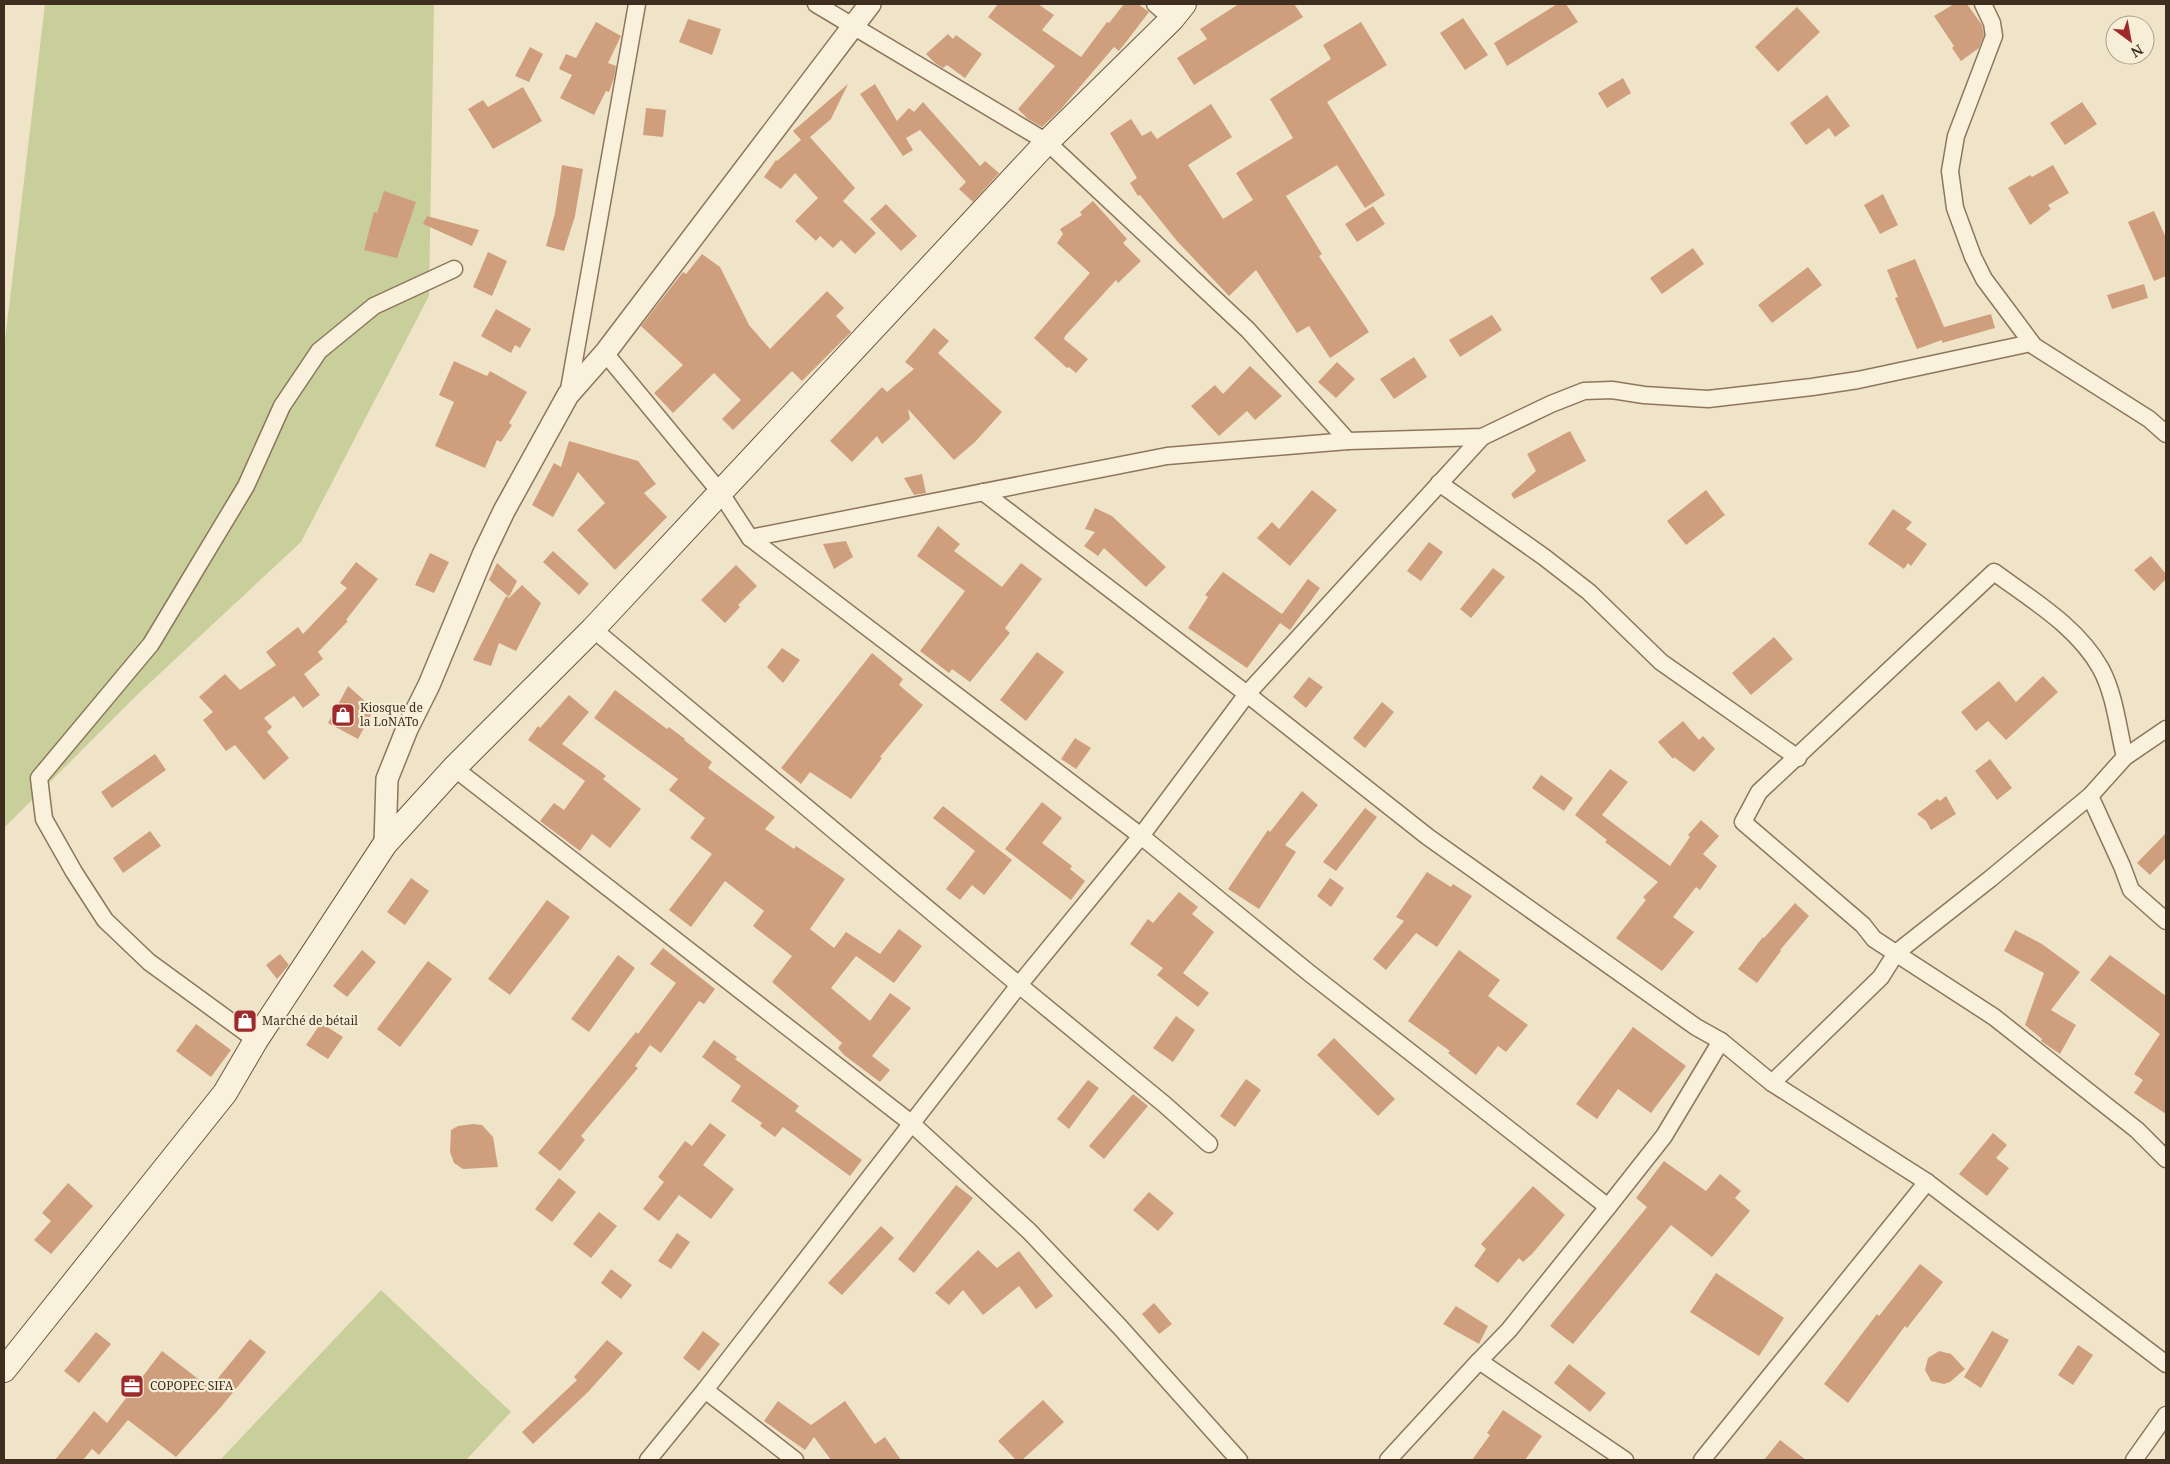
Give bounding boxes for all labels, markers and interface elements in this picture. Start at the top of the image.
north arrow [2105,15,2155,65]
text: N [2127,40,2147,62]
place label: Kiosque de la LoNATo [360,699,423,730]
shop icon: Kiosque de la LoNATo [330,702,356,728]
shop icon: Marché de bétail [232,1008,258,1034]
place label: Marché de bétail [262,1012,358,1029]
office icon: COPOPEC SIFA [119,1373,145,1399]
place label: COPOPEC SIFA [150,1377,234,1394]

